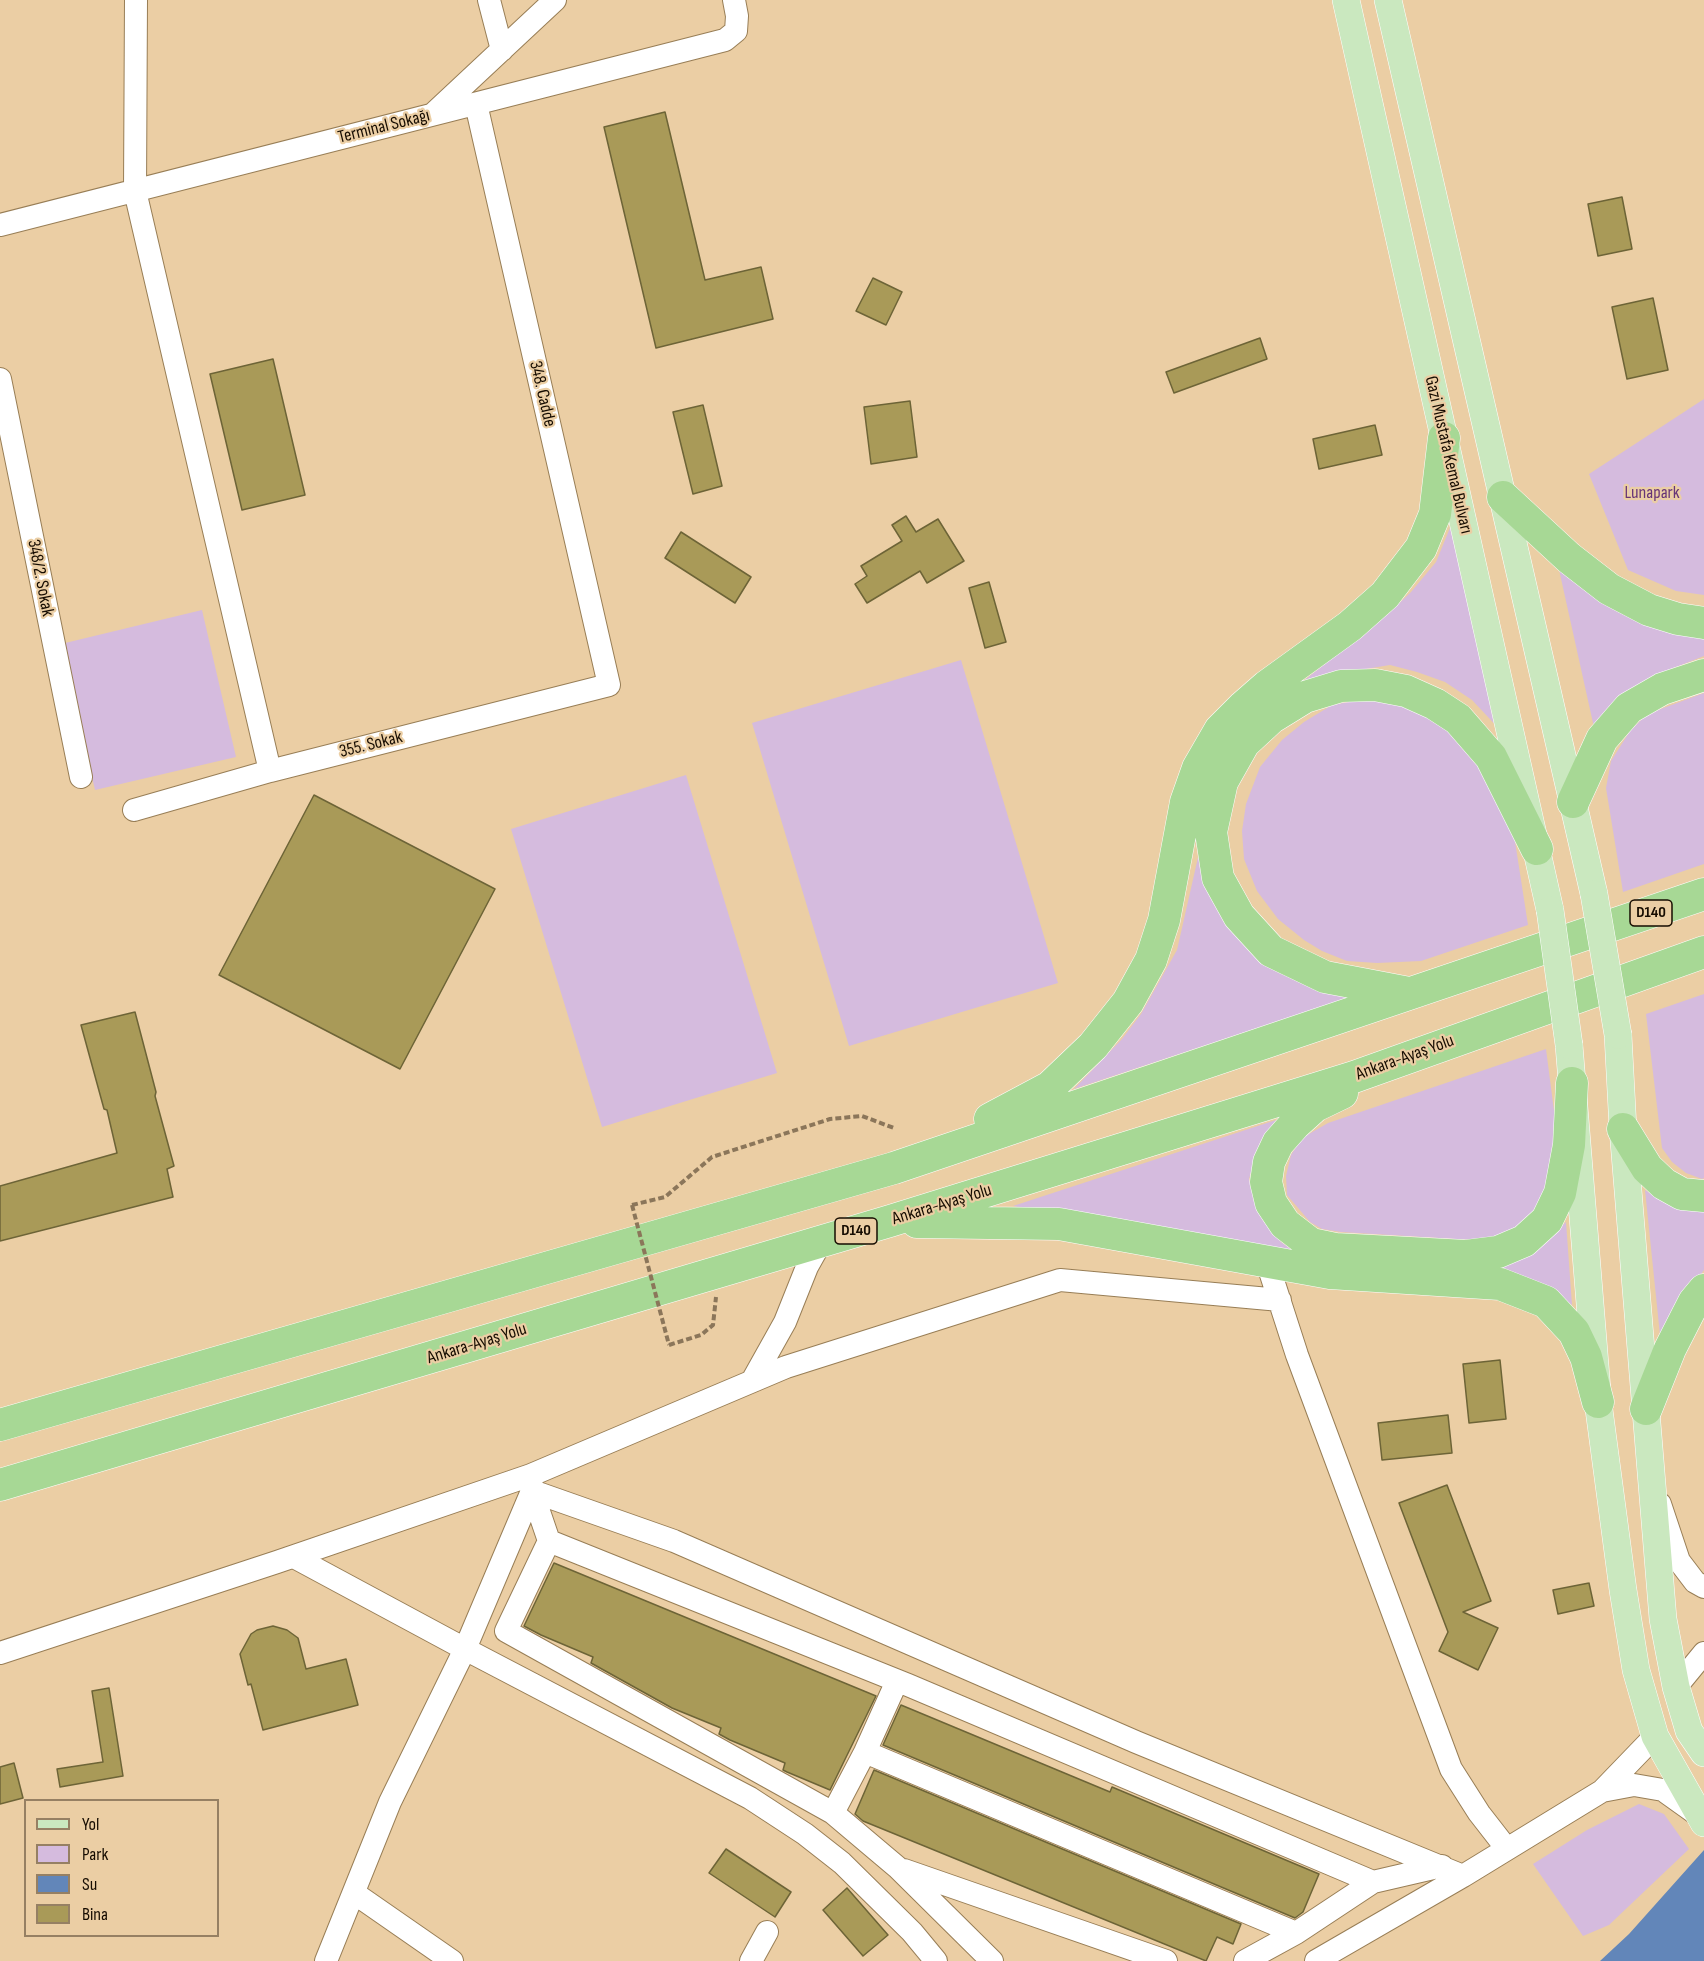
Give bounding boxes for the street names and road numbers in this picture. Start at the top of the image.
street label: Terminal Sokağı [336,105,432,149]
street label: 348. Cadde [524,359,560,429]
street label: Gazi Mustafa Kemal Bulvarı [1419,374,1477,536]
street label: 348/2. Sokak [22,538,58,618]
street label: 355. Sokak [337,727,405,763]
road number: D140 [1630,900,1672,926]
street label: Ankara-Ayaş Yolu [1353,1030,1457,1086]
street label: Ankara-Ayaş Yolu [890,1180,994,1230]
road number: D140 [835,1218,877,1244]
street label: Ankara-Ayaş Yolu [425,1319,529,1369]

